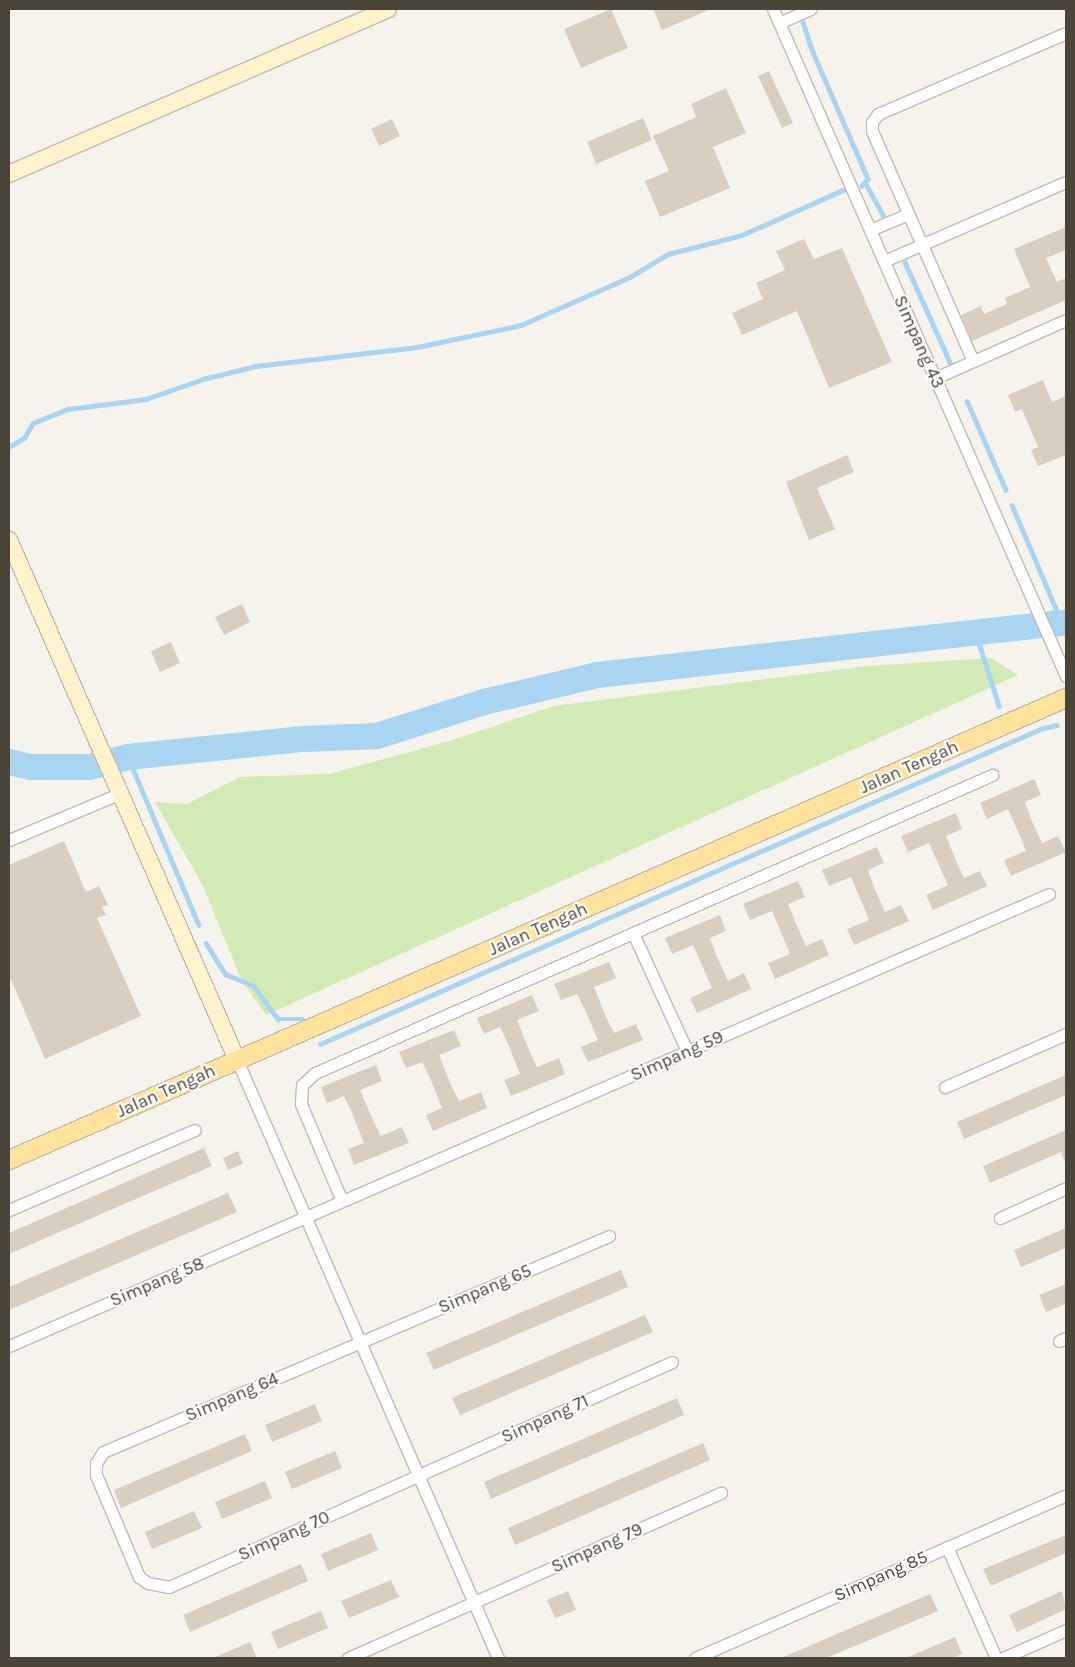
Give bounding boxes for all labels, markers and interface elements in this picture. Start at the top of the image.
street label: Simpang 43 [889,292,949,392]
street label: Jalan Tengah [856,736,962,798]
street label: Jalan Tengah [485,898,591,960]
street label: Simpang 59 [627,1026,727,1086]
street label: Jalan Tengah [113,1060,219,1122]
street label: Simpang 58 [107,1253,207,1311]
street label: Simpang 65 [435,1260,535,1318]
street label: Simpang 64 [182,1368,282,1426]
street label: Simpang 71 [498,1390,592,1448]
street label: Simpang 70 [235,1506,333,1566]
street label: Simpang 79 [548,1518,646,1578]
street label: Simpang 85 [831,1546,931,1606]

